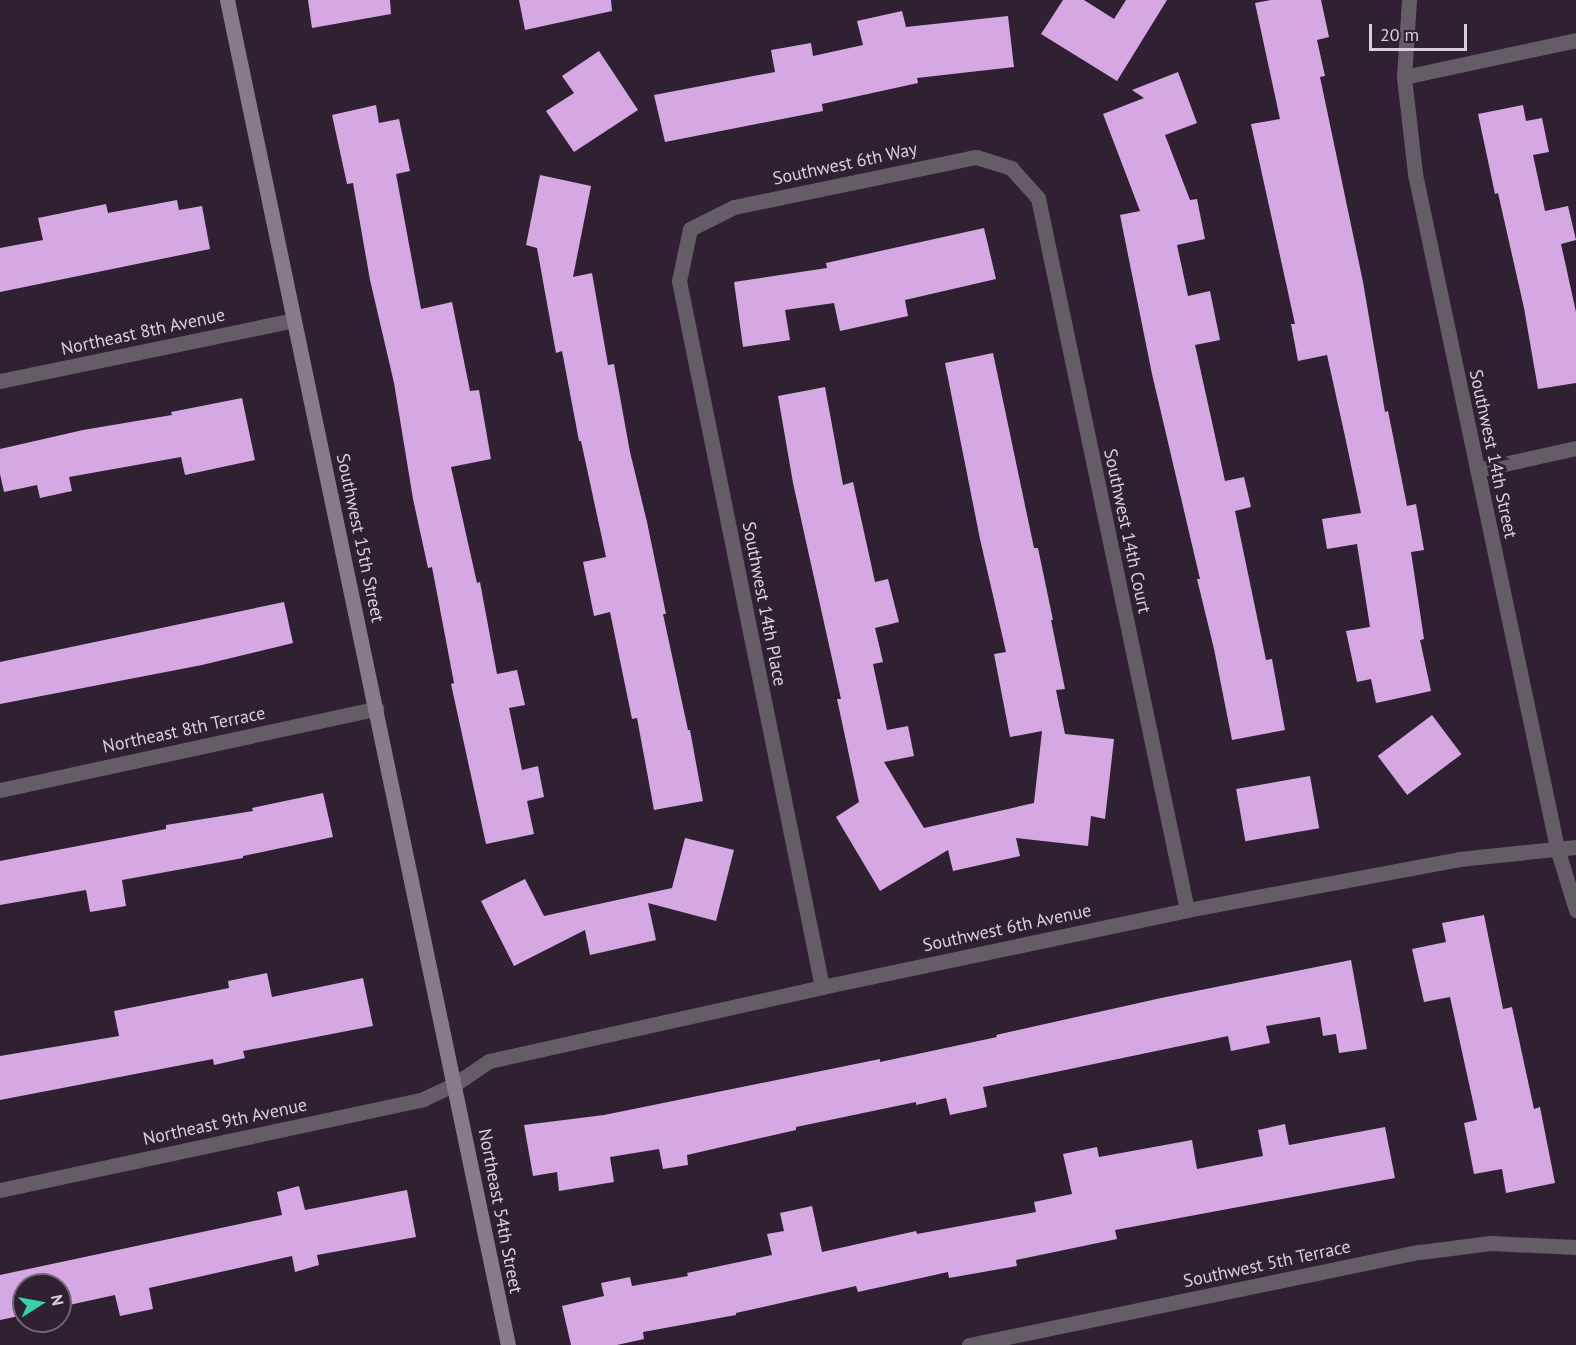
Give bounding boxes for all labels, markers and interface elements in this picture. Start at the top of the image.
scale bar [1372,12,1470,50]
text: 20 m [1380,23,1419,46]
street label: Southwest 6th Way [771,138,919,190]
street label: Northeast 8th Avenue [59,304,227,360]
street label: Southwest 14th Street [1465,368,1521,540]
street label: Southwest 14th Court [1099,447,1155,615]
street label: Southwest 15th Street [332,452,388,624]
street label: Southwest 14th Place [737,520,791,688]
street label: Northeast 8th Terrace [100,702,268,758]
street label: Southwest 6th Avenue [920,900,1094,956]
street label: Northeast 9th Avenue [141,1094,309,1150]
street label: Northeast 54th Street [473,1127,527,1295]
street label: Southwest 5th Terrace [1181,1236,1353,1292]
north arrow [12,1273,72,1333]
text: N [47,1293,69,1307]

